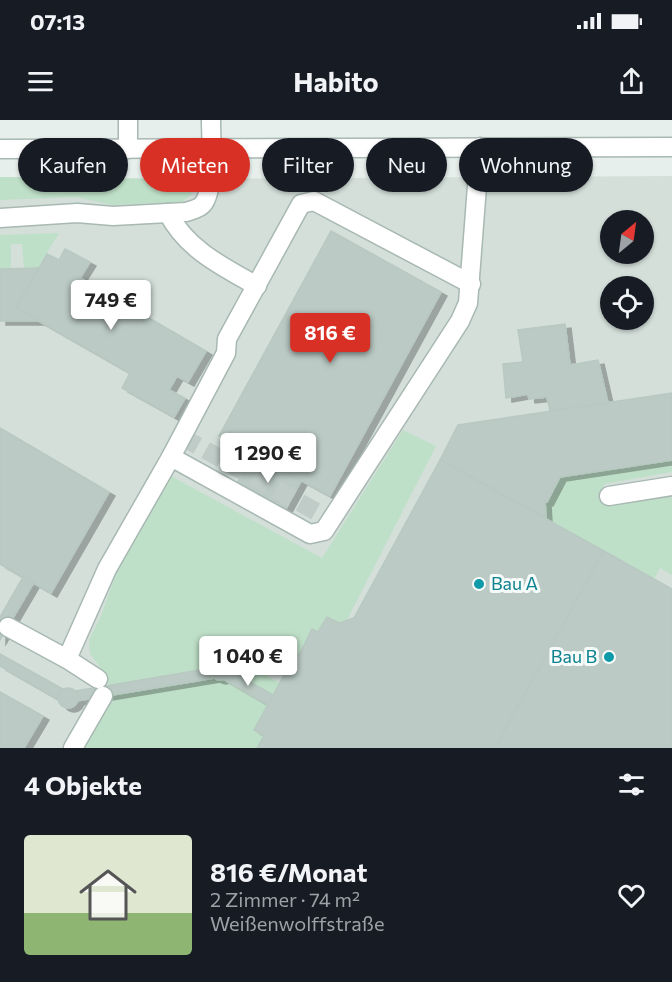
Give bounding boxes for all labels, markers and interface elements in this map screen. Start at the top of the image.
text: 07:13 [30,8,85,35]
icon: menu [24,65,57,98]
text: Habito [293,65,379,98]
icon: share [615,65,648,98]
chip: Kaufen [18,138,128,192]
chip: Mieten [140,138,250,192]
chip: Filter [262,138,354,192]
chip: Neu [366,138,447,192]
chip: Wohnung [459,138,593,192]
north arrow [600,210,654,264]
map controls [600,210,654,330]
button: locate [600,276,654,330]
pin: 749 € [69,280,153,331]
text: 749 € [85,287,137,311]
pin: 816 € [288,313,372,364]
text: 816 € [304,320,356,344]
pin: 1 290 € [213,433,323,484]
text: 1 290 € [234,440,302,464]
place label: Bau A [491,572,538,594]
marker: Bau A [472,577,486,591]
pin: 1 040 € [193,636,303,687]
text: 1 040 € [213,643,283,667]
place label: Bau B [551,645,597,667]
marker: Bau B [602,650,616,664]
icon: filters [615,768,648,801]
text: 4 Objekte [24,769,142,800]
text: 816 €/Monat [210,856,368,887]
icon: home [72,859,144,931]
icon: heart [615,879,648,912]
text: 2 Zimmer · 74 m² [210,887,360,911]
text: Weißenwolffstraße [210,911,385,935]

